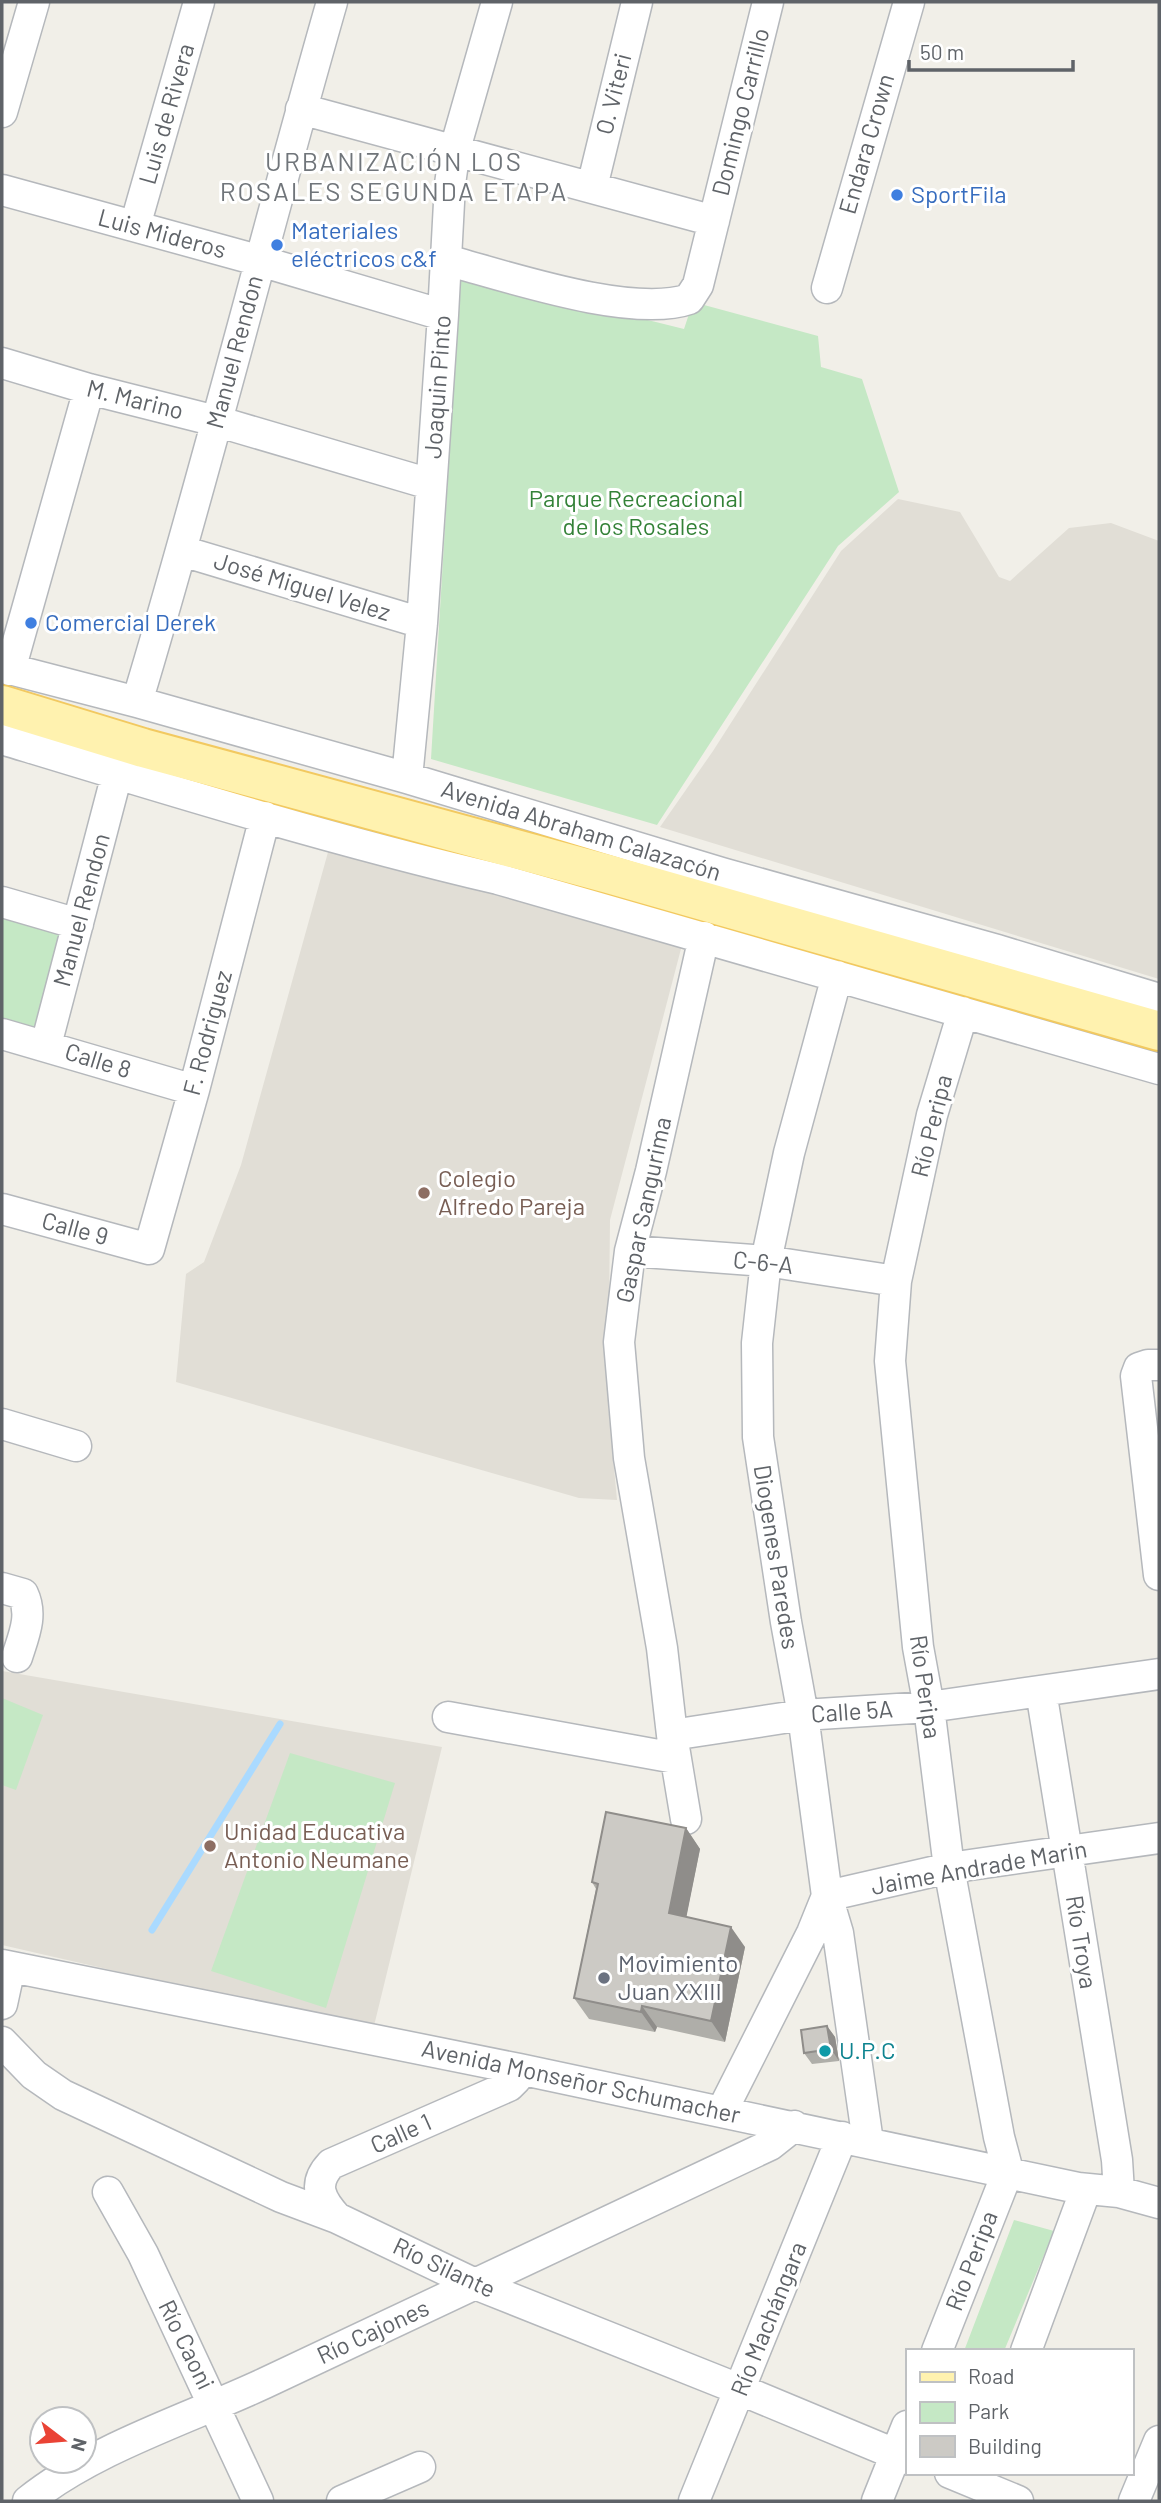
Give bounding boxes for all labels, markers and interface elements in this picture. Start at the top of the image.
street label: Domingo Carrillo [705,25,774,199]
scale bar [909,28,1074,72]
text: 50 m [920,39,964,64]
street label: Luis de Rivera [132,40,200,187]
street label: O. Viteri [588,50,637,137]
street label: Endara Crown [832,70,899,217]
district label: URBANIZACIÓN LOS ROSALES SEGUNDA ETAPA [220,145,568,206]
place label: SportFila [911,179,1007,208]
marker: SportFila [889,187,905,203]
street label: Luis Mideros [95,202,230,264]
place label: Materiales eléctricos c&f [291,215,437,272]
marker: Materiales eléctricos c&f [269,237,285,253]
street label: Manuel Rendon [199,272,268,431]
street label: Joaquin Pinto [417,314,456,460]
street label: M. Marino [84,373,187,425]
park label: Parque Recreacional de los Rosales [529,483,743,540]
street label: José Miguel Velez [211,545,394,626]
place label: Comercial Derek [45,607,216,636]
marker: Comercial Derek [23,615,39,631]
street label: Avenida Abraham Calazacón [438,773,725,886]
street label: Manuel Rendon [46,830,115,989]
street label: F. Rodriguez [176,967,237,1098]
street label: Calle 8 [62,1036,135,1083]
street label: Río Peripa [904,1071,957,1180]
street label: Gaspar Sangurima [609,1114,676,1305]
place label: Colegio Alfredo Pareja [438,1163,585,1220]
marker: Colegio Alfredo Pareja [416,1185,432,1201]
street label: Calle 9 [39,1205,112,1250]
street label: C-6-A [732,1244,795,1279]
street label: Diogenes Paredes [749,1462,806,1651]
street label: Río Peripa [905,1633,948,1741]
street label: Calle 5A [810,1693,894,1728]
place label: Unidad Educativa Antonio Neumane [224,1816,409,1873]
street label: Jaime Andrade Marin [868,1833,1089,1900]
marker: Unidad Educativa Antonio Neumane [202,1838,218,1854]
street label: Río Troya [1061,1893,1104,1991]
place label: Movimiento Juan XXIII [618,1948,738,2005]
marker: Movimiento Juan XXIII [596,1970,612,1986]
street label: Avenida Monseñor Schumacher [419,2033,744,2129]
place label: U.P.C [839,2035,896,2064]
marker: U.P.C [817,2043,833,2059]
street label: Calle 1 [365,2106,435,2159]
street label: Río Peripa [938,2206,1003,2314]
street label: Río Silante [389,2230,500,2303]
street label: Río Machángara [723,2237,812,2400]
street label: Río Cajones [312,2292,433,2369]
street label: Río Caoni [153,2295,222,2394]
legend [906,2349,1133,2475]
text: Road [968,2363,1014,2388]
text: Park [968,2398,1009,2423]
north arrow [28,2405,98,2475]
text: Building [968,2433,1042,2458]
text: N [67,2436,93,2454]

